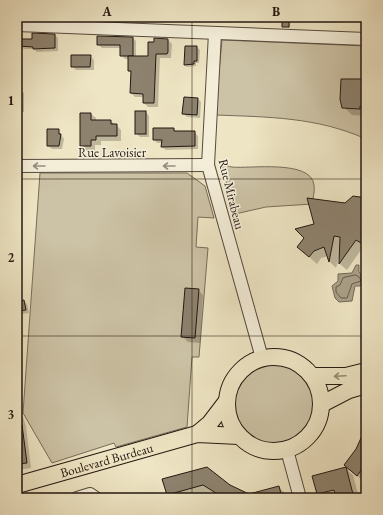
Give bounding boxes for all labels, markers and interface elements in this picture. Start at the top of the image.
text: A [101,3,112,20]
text: B [272,3,280,20]
text: 1 [8,92,15,109]
street label: Rue Lavoisier [78,144,147,161]
street label: Rue Mirabeau [215,157,249,231]
one-way arrow [33,162,46,170]
one-way arrow [163,162,176,170]
text: 2 [8,249,15,266]
one-way arrow [334,373,347,380]
text: 3 [8,406,15,423]
street label: Boulevard Burdeau [58,439,155,481]

